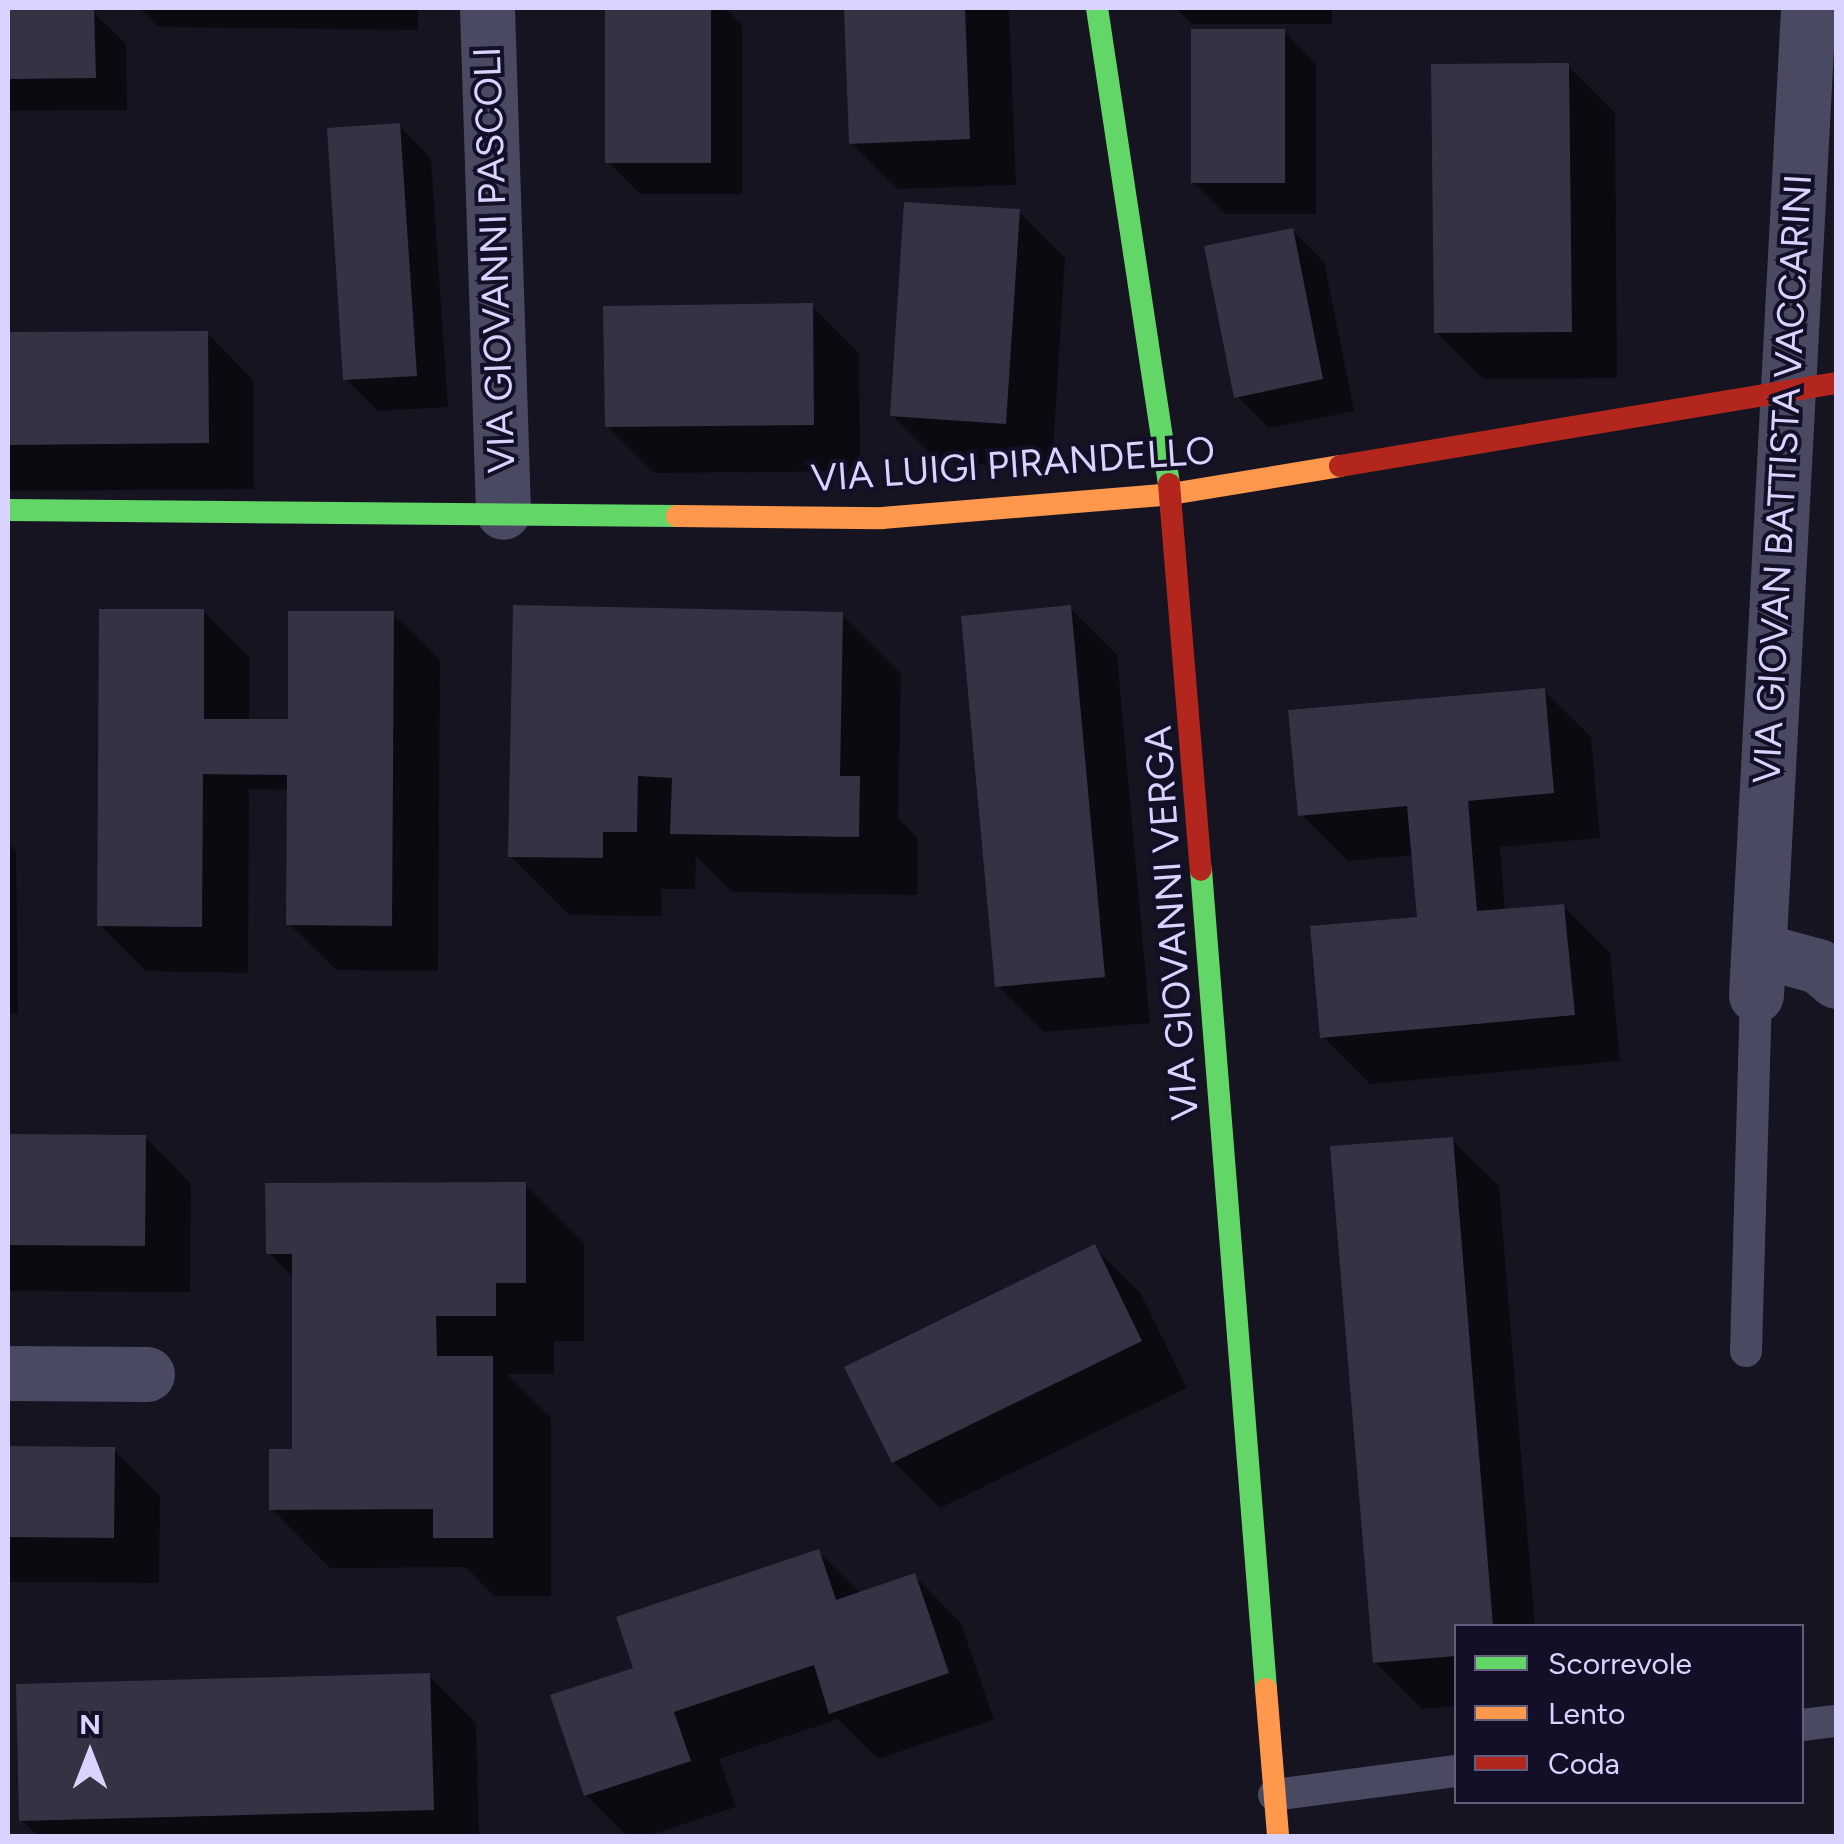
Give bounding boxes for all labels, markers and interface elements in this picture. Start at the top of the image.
street label: VIA GIOVANNI PASCOLI [465,46,525,474]
street label: VIA GIOVAN BATTISTA VACCARINI [1744,173,1822,785]
street label: VIA LUIGI PIRANDELLO [809,428,1217,502]
street label: VIA GIOVANNI VERGA [1135,724,1209,1122]
legend [1454,1624,1804,1804]
text: Scorrevole [1548,1645,1692,1682]
text: Lento [1548,1695,1625,1732]
north arrow [40,1704,140,1804]
text: N [79,1707,101,1741]
text: Coda [1548,1745,1620,1782]

